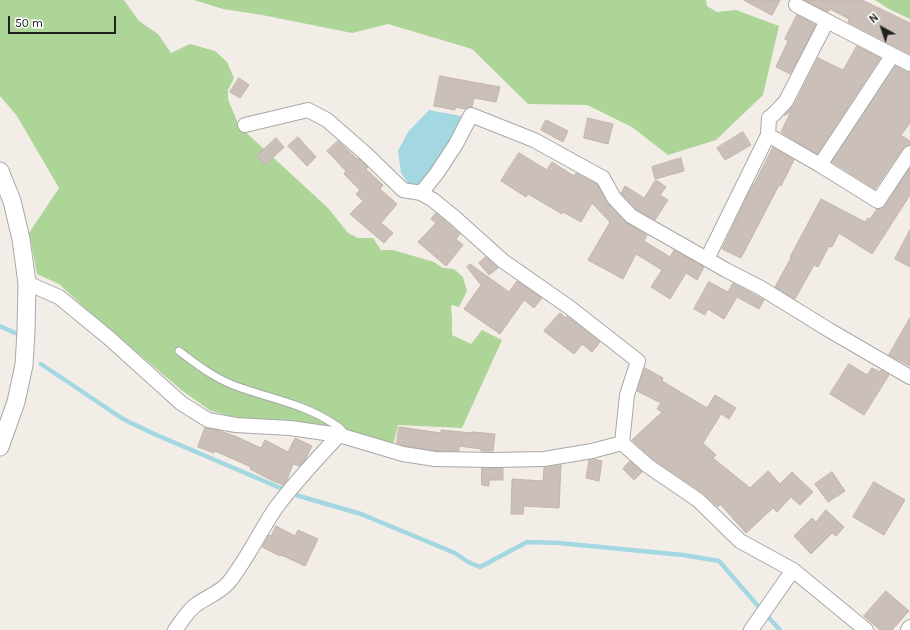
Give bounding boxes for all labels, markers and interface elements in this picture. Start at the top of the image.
scale bar [10,8,118,34]
north arrow [862,8,902,48]
text: N [867,11,881,26]
text: 50 m [15,16,43,30]

